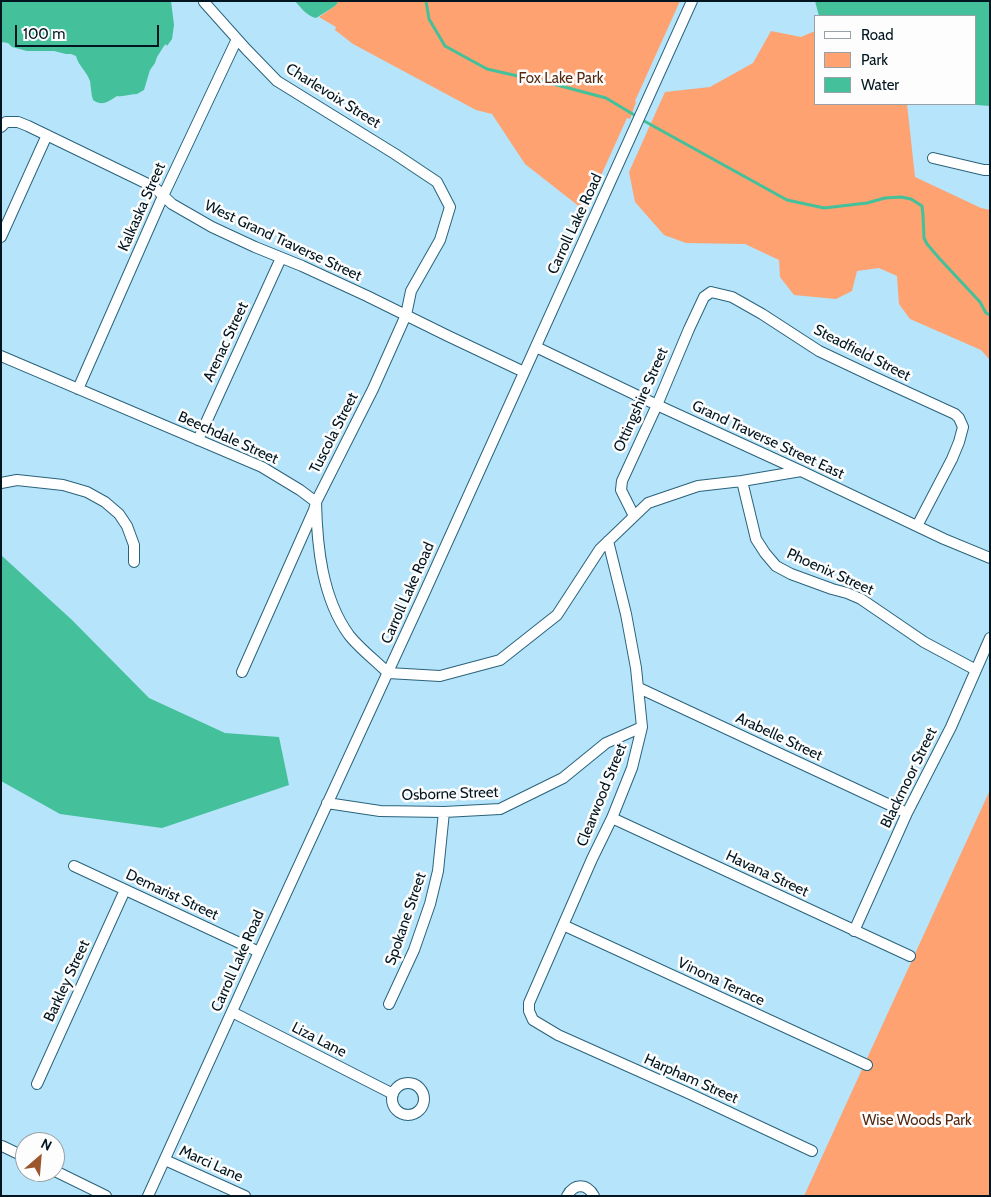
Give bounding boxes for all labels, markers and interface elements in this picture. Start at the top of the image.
scale bar [18,15,161,47]
legend [814,15,976,105]
text: 100 m [23,25,65,43]
text: Road [861,26,894,44]
text: Park [861,51,888,69]
street label: Charlevoix Street [282,60,384,132]
park label: Fox Lake Park [519,70,603,88]
text: Water [861,76,899,94]
street label: Kalkaska Street [114,160,170,254]
street label: Carroll Lake Road [544,171,606,277]
street label: West Grand Traverse Street [201,197,365,285]
street label: Arenac Street [200,299,252,385]
street label: Steadfield Street [811,321,913,385]
street label: Ottingshire Street [610,345,672,455]
street label: Tuscola Street [306,390,362,476]
street label: Grand Traverse Street East [689,397,847,483]
street label: Beechdale Street [175,408,281,468]
street label: Carroll Lake Road [378,539,438,647]
street label: Phoenix Street [784,545,876,599]
street label: Arabelle Street [733,709,825,765]
street label: Blackmoor Street [877,725,941,831]
street label: Clearwood Street [573,741,631,849]
street label: Osborne Street [401,783,499,805]
street label: Havana Street [723,847,811,901]
street label: Demarist Street [123,866,221,924]
street label: Spokane Street [382,870,430,968]
street label: Carroll Lake Road [208,907,268,1015]
street label: Barkley Street [40,937,94,1025]
street label: Vinona Terrace [675,954,767,1010]
street label: Liza Lane [289,1019,349,1061]
street label: Harpham Street [641,1050,741,1108]
park label: Wise Woods Park [862,1112,972,1130]
north arrow [15,1132,65,1182]
text: N [38,1134,55,1155]
street label: Marci Lane [176,1142,246,1186]

